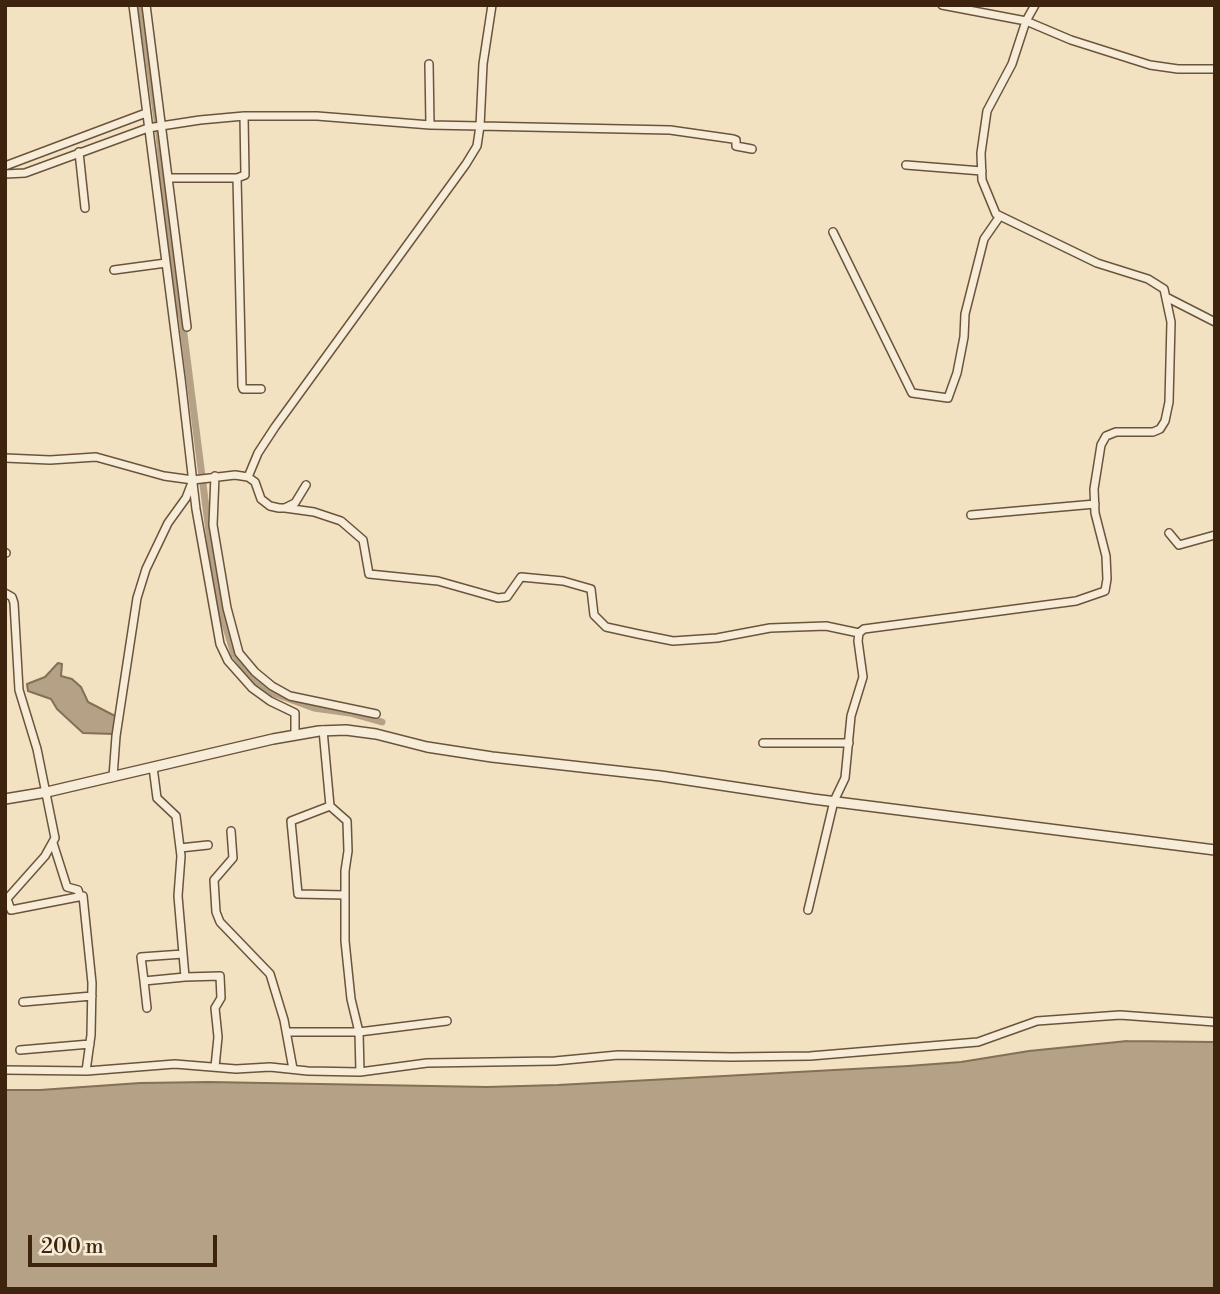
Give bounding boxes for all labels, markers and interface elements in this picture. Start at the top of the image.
scale bar [32,1220,220,1264]
text: 200 m [41,1234,104,1260]

